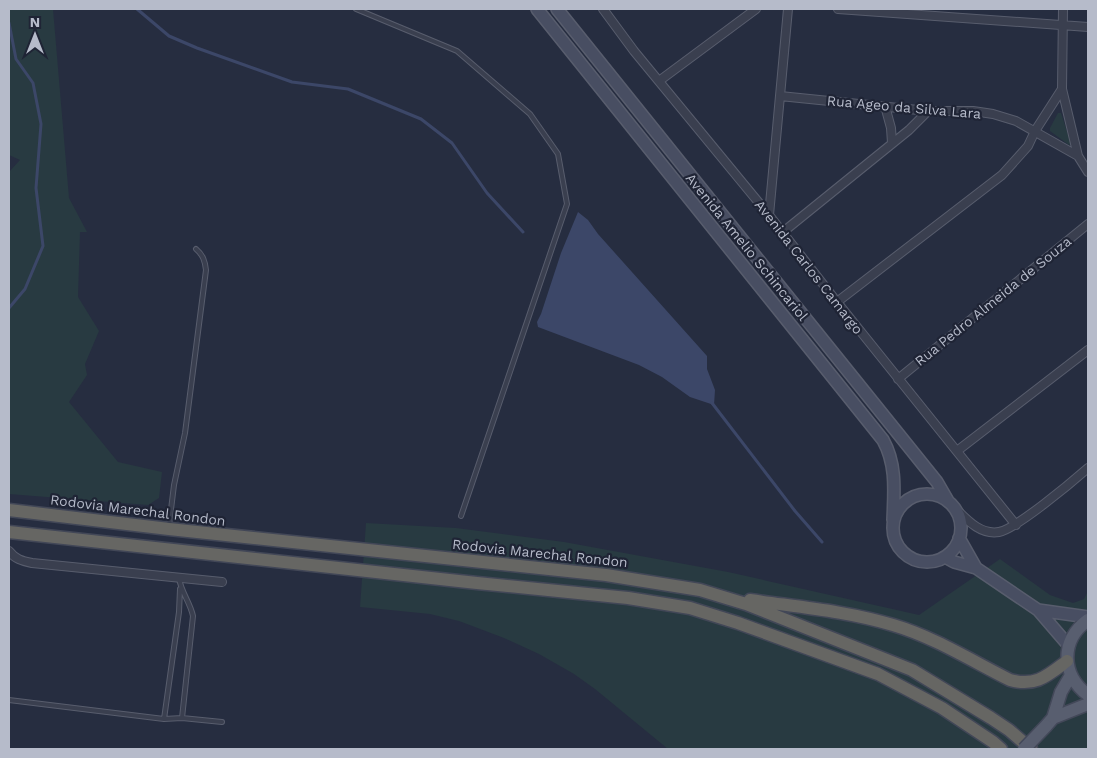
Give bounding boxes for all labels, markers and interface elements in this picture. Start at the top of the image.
north arrow [10,10,60,60]
text: N [30,14,40,30]
street label: Rua Ageo da Silva Lara [826,92,982,122]
street label: Avenida Amelio Schincariol [683,170,812,324]
street label: Avenida Carlos Camargo [752,197,866,337]
street label: Rua Pedro Almeida de Souza [912,233,1074,369]
street label: Rodovia Marechal Rondon [49,491,227,529]
street label: Rodovia Marechal Rondon [451,536,629,570]

